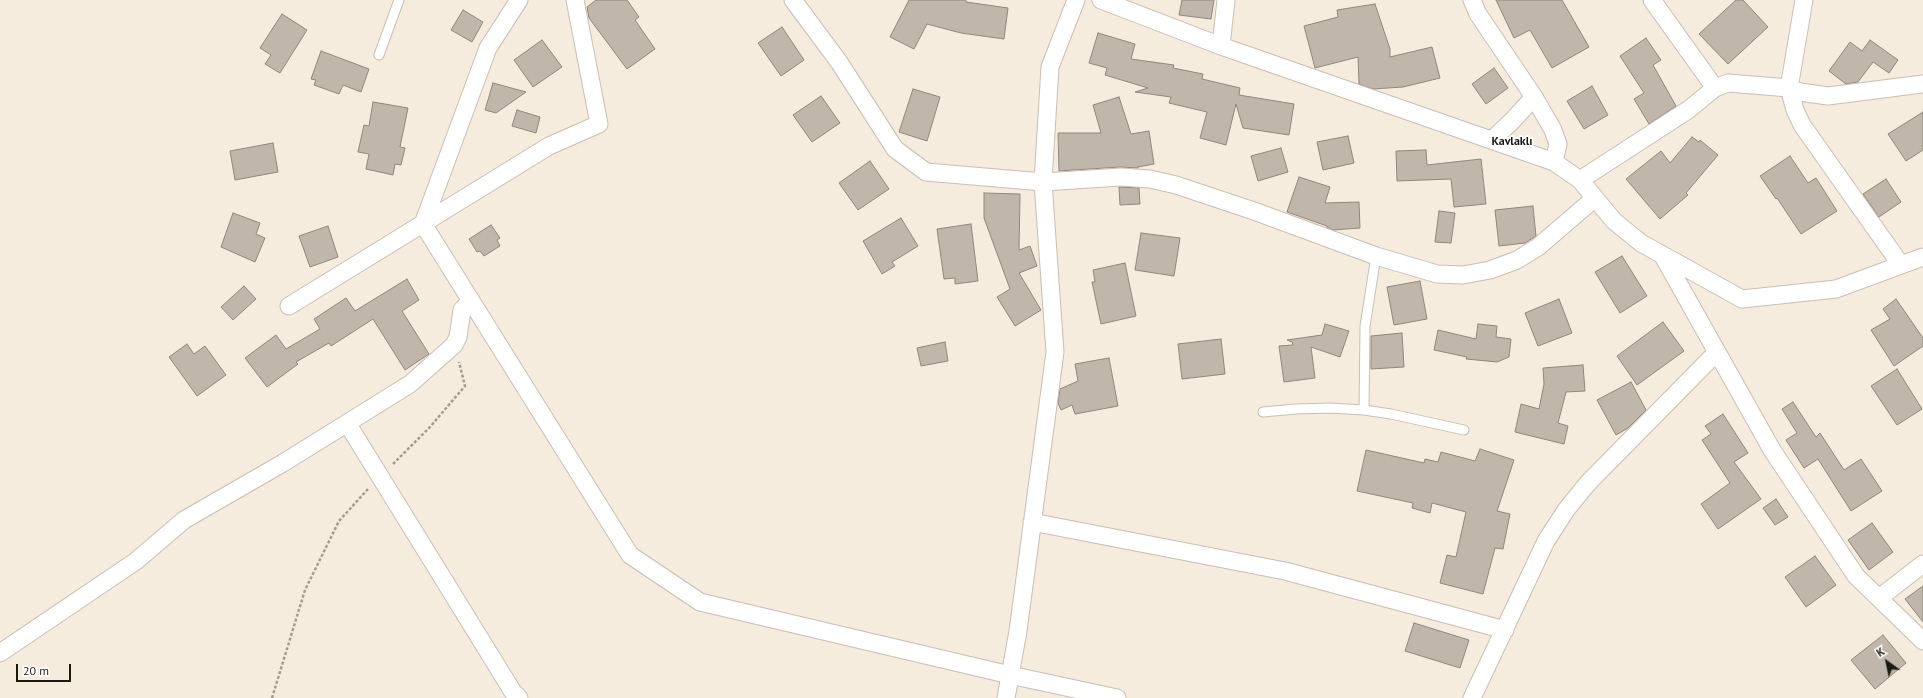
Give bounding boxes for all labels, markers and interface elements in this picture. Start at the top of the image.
district label: Kavlaklı [1491,135,1533,149]
north arrow [1867,642,1907,682]
text: K [1874,644,1887,660]
scale bar [18,656,73,682]
text: 20 m [23,663,49,678]

